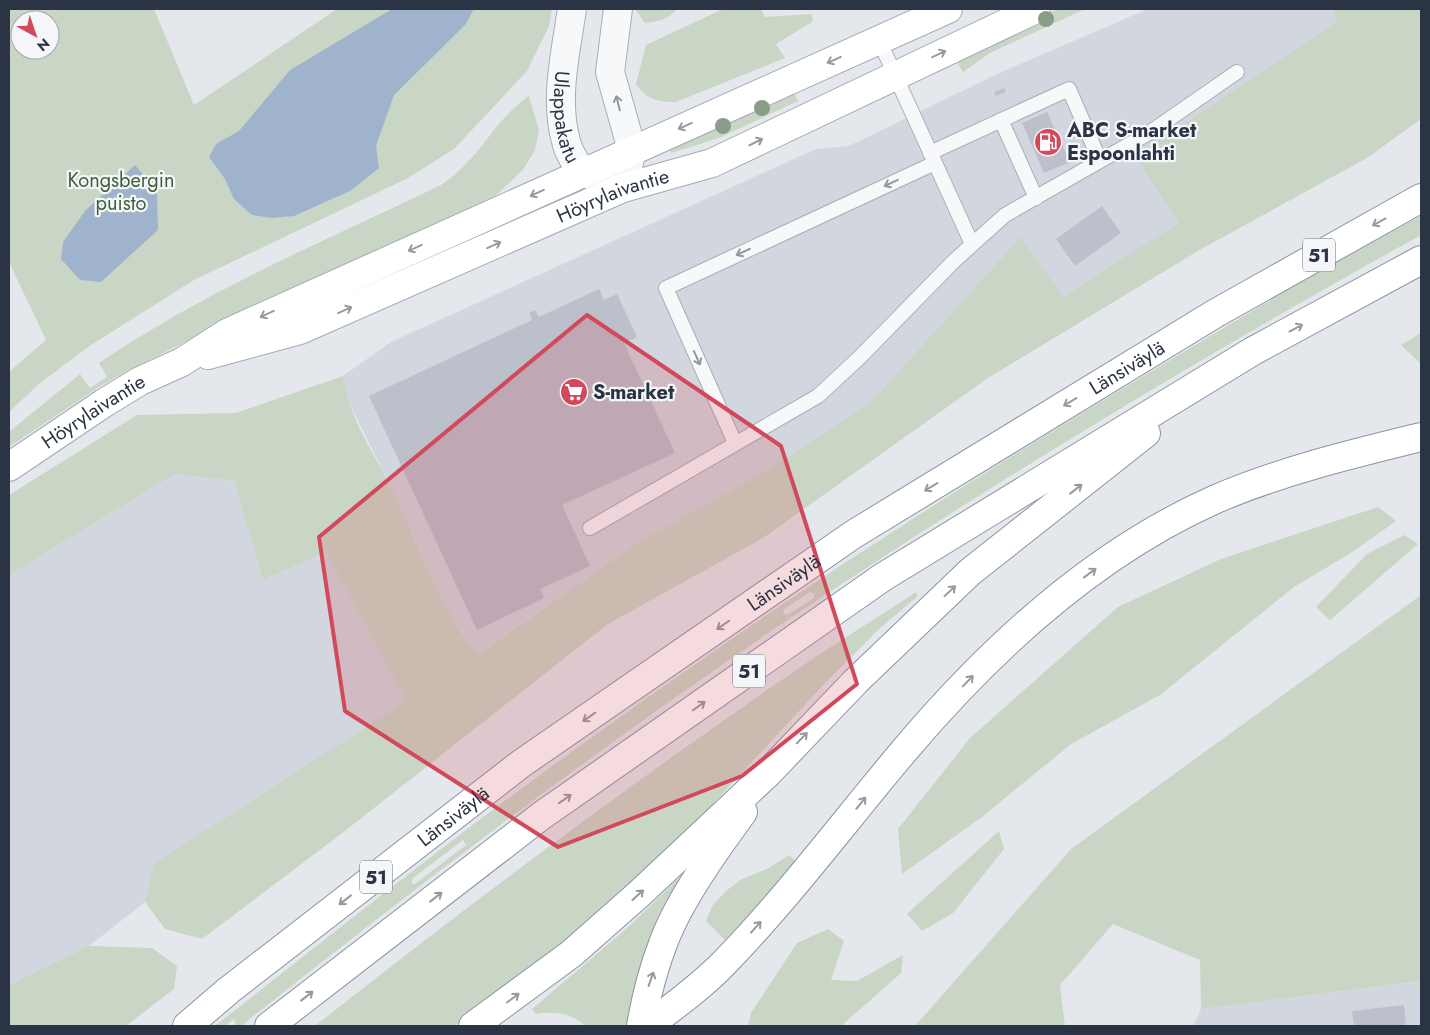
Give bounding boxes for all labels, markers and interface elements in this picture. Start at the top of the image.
north arrow [10,10,60,60]
text: N [33,34,54,56]
one-way arrow [931,49,946,59]
one-way arrow [827,55,842,65]
street label: Ulappakatu [546,69,587,168]
one-way arrow [613,96,622,112]
place label: ABC S-market Espoonlahti [1066,116,1197,168]
one-way arrow [678,121,693,131]
fuel station icon: ABC S-market Espoonlahti [1033,127,1063,157]
one-way arrow [748,137,763,146]
street label: Höyrylaivantie [552,161,672,230]
park label: Kongsbergin puisto [68,166,174,218]
one-way arrow [884,179,899,189]
one-way arrow [530,188,545,198]
one-way arrow [1372,217,1386,227]
road number: 51 [1303,238,1335,272]
one-way arrow [486,240,501,250]
one-way arrow [408,243,423,253]
one-way arrow [736,247,751,257]
one-way arrow [337,305,352,315]
one-way arrow [260,310,275,320]
one-way arrow [1288,322,1303,332]
street label: Länsiväylä [1083,333,1170,402]
one-way arrow [692,350,702,365]
street label: Höyrylaivantie [35,367,151,456]
supermarket icon: S-market [559,377,589,407]
place label: S-market [593,378,675,407]
one-way arrow [1063,398,1077,408]
one-way arrow [925,482,939,492]
one-way arrow [1069,483,1082,494]
street label: Länsiväylä [741,547,827,618]
one-way arrow [1083,568,1097,578]
one-way arrow [943,585,956,597]
one-way arrow [716,620,730,630]
road number: 51 [733,654,765,688]
one-way arrow [962,674,974,687]
one-way arrow [691,701,705,711]
one-way arrow [582,712,596,722]
one-way arrow [796,732,808,744]
street label: Länsiväylä [411,779,495,853]
one-way arrow [558,794,572,804]
one-way arrow [856,797,867,810]
road number: 51 [360,860,392,894]
one-way arrow [632,889,645,901]
one-way arrow [429,892,442,903]
one-way arrow [338,895,352,905]
one-way arrow [750,921,761,934]
one-way arrow [647,971,656,987]
one-way arrow [300,991,313,1002]
one-way arrow [506,993,520,1003]

